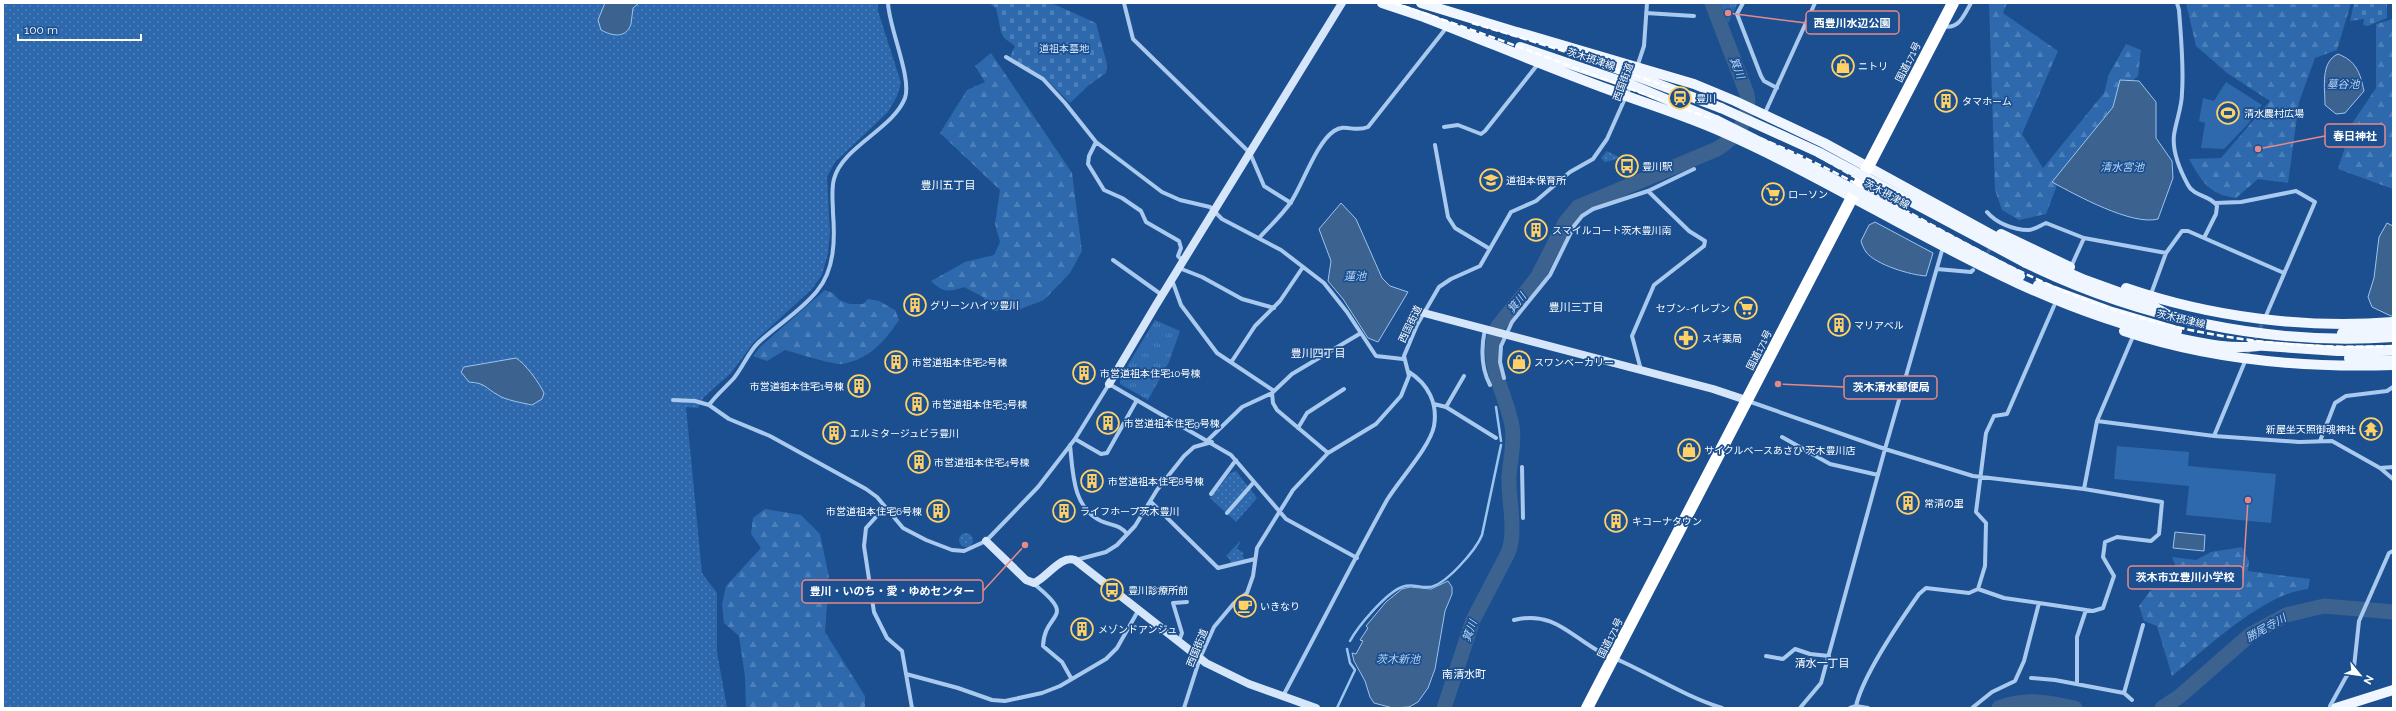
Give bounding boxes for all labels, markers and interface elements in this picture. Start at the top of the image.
callout: 西豊川水辺公園 [1806,11,1899,34]
scale bar [18,16,141,42]
text: 西豊川水辺公園 [1814,17,1891,30]
text: 100 m [24,23,58,37]
street label: 国道171号 [1893,40,1923,84]
park label: 道祖本墓地 [1039,43,1090,54]
street label: 茨木摂津線 [1566,46,1616,72]
shop icon: ニトリ [1830,53,1856,79]
water label: 箕川 [1727,55,1747,82]
street label: 西国街道 [1611,61,1635,103]
place label: ニトリ [1858,61,1888,72]
water label: 墓谷池 [2327,78,2360,91]
station icon: 豊川 [1667,85,1693,111]
building icon: タマホーム [1933,88,1959,114]
place label: 豊川 [1696,93,1716,104]
place label: タマホーム [1962,96,2012,107]
sports icon: 清水農村広場 [2215,100,2241,126]
place label: 清水農村広場 [2244,108,2304,119]
callout: 春日神社 [2325,124,2385,147]
text: 春日神社 [2333,130,2377,143]
bus stop icon: 豊川駅 [1614,153,1640,179]
place label: 豊川駅 [1642,161,1673,172]
water label: 清水宮池 [2100,161,2145,174]
school or university icon: 道祖本保育所 [1478,167,1504,193]
place label: 道祖本保育所 [1506,175,1566,186]
street label: 茨木摂津線 [1862,177,1912,211]
district label: 豊川五丁目 [921,179,976,192]
supermarket icon: ローソン [1760,181,1786,207]
place label: ローソン [1788,189,1828,200]
building icon: スマイルコート茨木豊川南 [1523,217,1549,243]
place label: スマイルコート茨木豊川南 [1552,225,1672,236]
water label: 蓮池 [1344,270,1367,283]
water label: 箕川 [1505,290,1530,316]
building icon: グリーンハイツ豊川 [902,292,928,318]
supermarket icon: セブン-イレブン [1733,295,1759,321]
place label: グリーンハイツ豊川 [930,300,1019,311]
district label: 豊川三丁目 [1549,301,1604,314]
place label: セブン-イレブン [1656,303,1730,314]
street label: 西国街道 [1396,304,1424,344]
street label: 茨木摂津線 [2155,308,2207,330]
building icon: マリアベル [1826,312,1852,338]
place label: マリアベル [1854,320,1904,331]
pharmacy icon: スギ薬局 [1673,325,1699,351]
street label: 国道171号 [1744,328,1774,372]
place label: スギ薬局 [1702,333,1742,344]
district label: 豊川四丁目 [1291,347,1346,360]
building icon: 市営道祖本住宅2号棟 [883,349,909,375]
shop icon: スワンベーカリー [1506,349,1532,375]
place label: 市営道祖本住宅2号棟 [912,357,1007,368]
place label: スワンベーカリー [1534,357,1614,368]
building icon: 市営道祖本住宅10号棟 [1071,360,1097,386]
place label: 市営道祖本住宅10号棟 [1100,368,1200,379]
building icon: 市営道祖本住宅1号棟 [846,373,872,399]
callout: 茨木清水郵便局 [1844,376,1937,399]
place label: 市営道祖本住宅1号棟 [750,381,844,392]
text: 茨木清水郵便局 [1853,381,1930,394]
building icon: 市営道祖本住宅3号棟 [904,391,930,417]
place label: 市営道祖本住宅3号棟 [932,399,1027,410]
building icon: 市営道祖本住宅9号棟 [1095,410,1121,436]
temple icon: 新屋坐天照御魂神社 [2358,416,2384,442]
place label: 市営道祖本住宅9号棟 [1124,418,1220,429]
building icon: エルミタージュビラ豊川 [821,420,847,446]
place label: 新屋坐天照御魂神社 [2266,424,2356,435]
place label: エルミタージュビラ豊川 [850,428,959,439]
shop icon: サイクルベースあさひ 茨木豊川店 [1676,437,1702,463]
place label: サイクルベースあさひ 茨木豊川店 [1704,445,1856,456]
building icon: 市営道祖本住宅4号棟 [906,449,932,475]
place label: 市営道祖本住宅4号棟 [934,457,1029,468]
building icon: 市営道祖本住宅8号棟 [1079,468,1105,494]
place label: 市営道祖本住宅8号棟 [1108,476,1204,487]
building icon: 常清の里 [1895,490,1921,516]
building icon: 市営道祖本住宅6号棟 [925,498,951,524]
building icon: ライフホープ茨木豊川 [1051,498,1077,524]
place label: 常清の里 [1924,498,1964,509]
place label: 市営道祖本住宅6号棟 [826,506,922,517]
place label: ライフホープ茨木豊川 [1080,506,1179,517]
building icon: キコーナタウン [1603,508,1629,534]
place label: キコーナタウン [1632,516,1702,527]
callout: 茨木市立豊川小学校 [2128,566,2243,589]
text: 茨木市立豊川小学校 [2136,571,2235,584]
bus stop icon: 豊川診療所前 [1099,577,1125,603]
callout: 豊川・いのち・愛・ゆめセンター [802,580,983,603]
text: 豊川・いのち・愛・ゆめセンター [810,585,975,598]
place label: 豊川診療所前 [1128,585,1188,596]
cafe icon: いきなり [1232,593,1258,619]
place label: いきなり [1260,601,1300,612]
water label: 勝尾寺川 [2244,611,2289,644]
building icon: メゾンドアンジュ [1069,616,1095,642]
street label: 国道171号 [1595,616,1625,660]
water label: 箕川 [1460,618,1480,644]
place label: メゾンドアンジュ [1098,624,1177,635]
street label: 西国街道 [1184,627,1210,669]
water label: 茨木新池 [1376,653,1421,666]
north arrow [2340,655,2380,695]
district label: 清水一丁目 [1795,657,1850,670]
district label: 南清水町 [1442,668,1486,681]
text: N [2361,673,2376,686]

